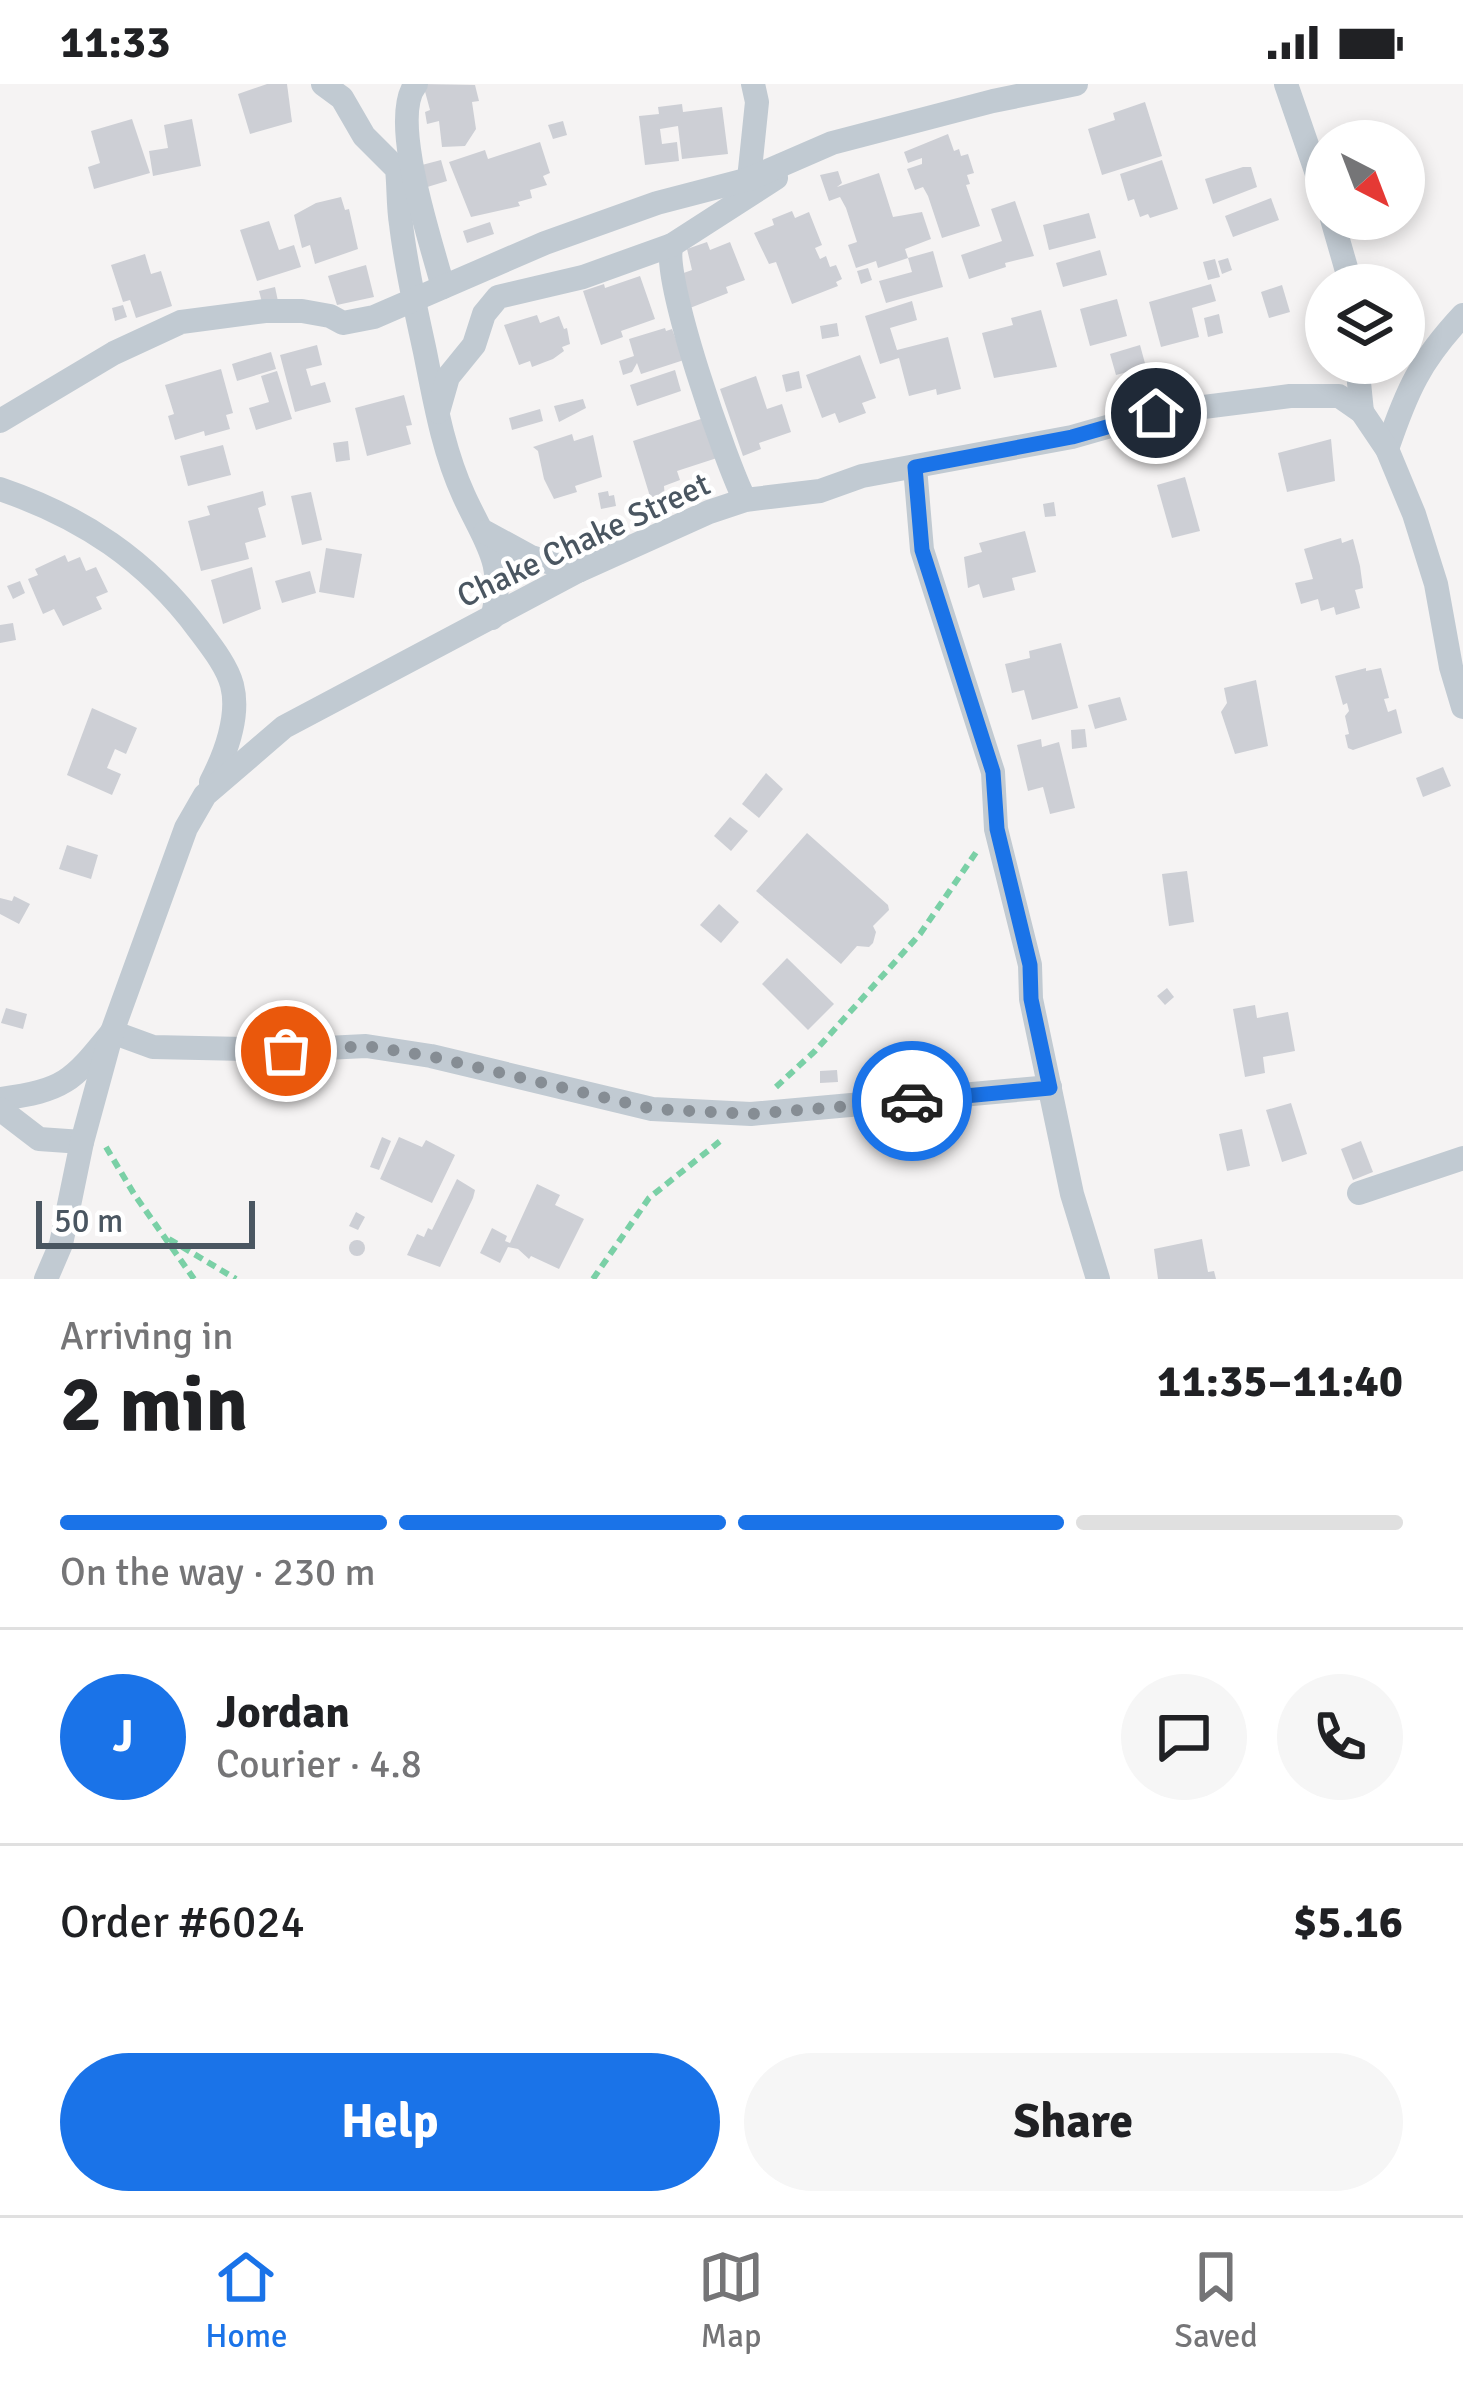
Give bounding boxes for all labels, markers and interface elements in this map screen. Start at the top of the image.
text: 11:33 [60,15,170,70]
north arrow [1305,120,1425,240]
map controls [1305,120,1425,384]
button: layers [1305,264,1425,384]
pin [1105,362,1207,464]
icon: home [1123,380,1189,446]
street label: Chake Chake Street [451,464,717,617]
pin [235,1000,337,1102]
icon: bag [253,1018,319,1084]
courier [852,1041,972,1161]
icon: car [879,1068,945,1134]
scale bar [36,1195,255,1248]
text: 50 m [54,1201,123,1242]
text: Arriving in [60,1312,234,1360]
text: 11:35–11:40 [1157,1354,1403,1409]
text: 2 min [60,1357,248,1453]
text: On the way · 230 m [60,1548,376,1596]
button: chat [1121,1674,1247,1800]
button: phone [1277,1674,1403,1800]
text: Jordan [216,1685,350,1740]
text: J [112,1709,134,1764]
text: Courier · 4.8 [216,1740,422,1788]
text: Order #6024 [60,1895,305,1950]
text: $5.16 [1293,1895,1403,1950]
button: Help [60,2053,720,2191]
button: Share [744,2053,1403,2191]
tab: Home [205,2244,288,2357]
tab: Map [698,2244,764,2357]
tab: Saved [1175,2244,1258,2357]

